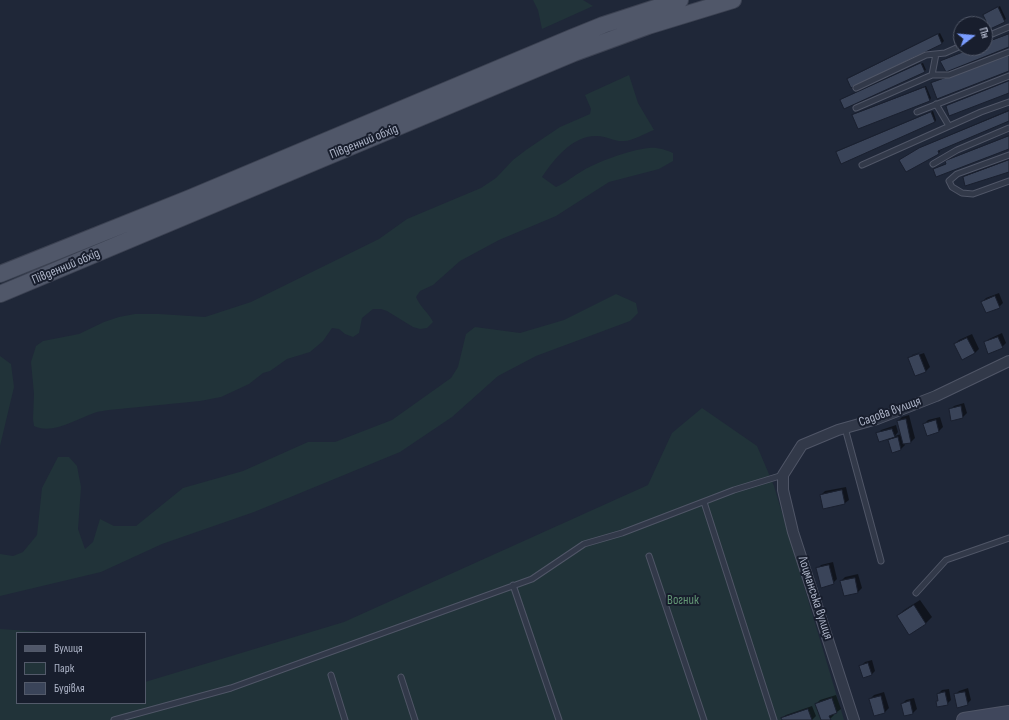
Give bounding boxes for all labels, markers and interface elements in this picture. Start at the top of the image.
north arrow [953,16,993,56]
text: Пн [976,26,992,40]
street label: Південний обхід [328,121,400,163]
street label: Південний обхід [30,246,102,288]
street label: Садова вулиця [857,394,923,430]
street label: Лоцманська вулиця [794,554,836,642]
park label: Вогник [667,593,699,609]
legend [16,632,146,704]
text: Вулиця [54,641,83,656]
text: Парк [54,661,74,676]
text: Будівля [54,681,85,696]

